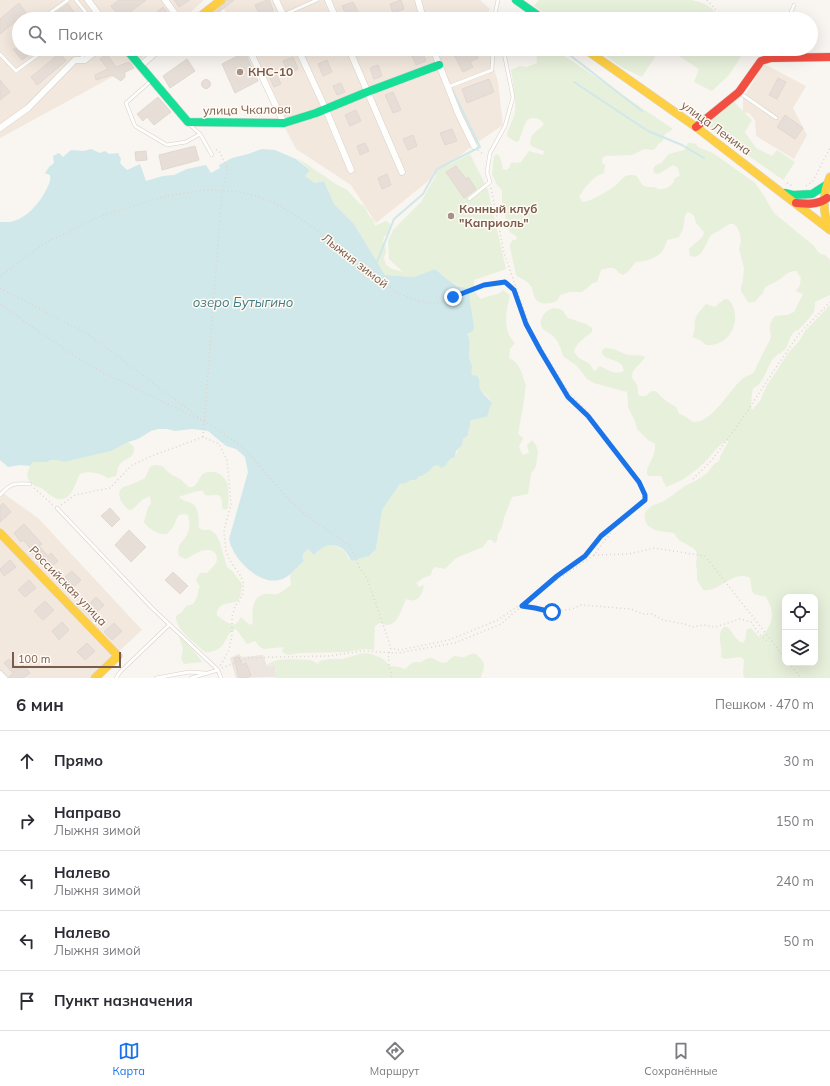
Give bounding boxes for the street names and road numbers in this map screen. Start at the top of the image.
street label: улица Ленина [678,97,754,158]
street label: улица Чкалова [203,101,291,118]
street label: Лыжня зимой [319,230,391,291]
street label: Российская улица [26,542,110,629]

